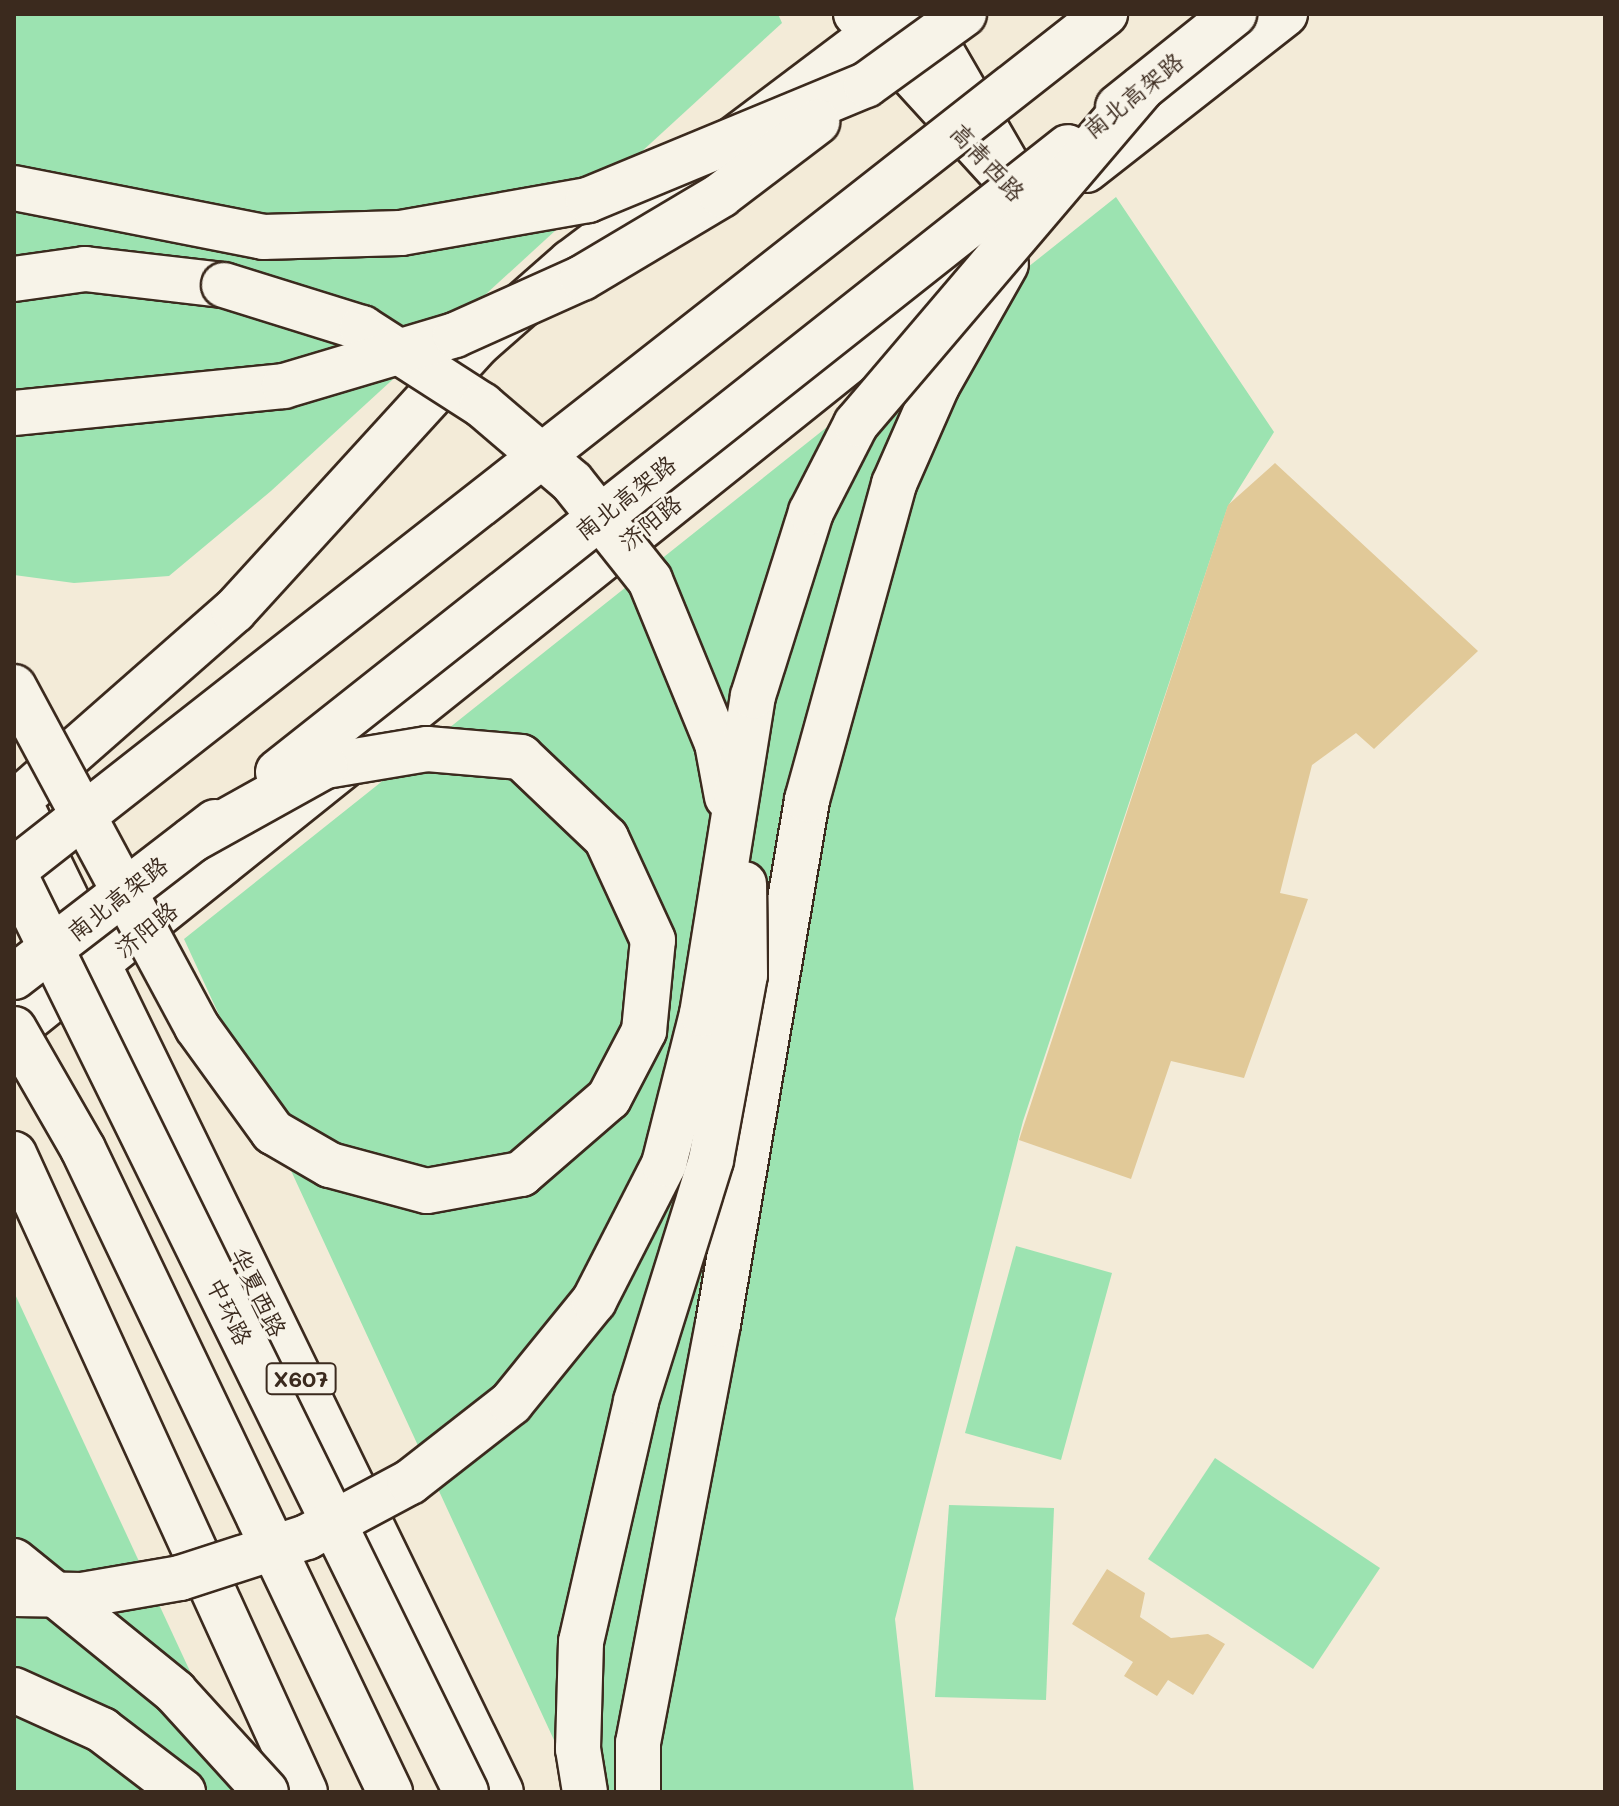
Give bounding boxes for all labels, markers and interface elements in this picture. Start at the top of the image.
street label: 南北高架路 [1077,46,1189,144]
street label: 高青西路 [945,117,1031,207]
street label: 南北高架路 [569,449,681,545]
street label: 济阳路 [613,488,687,556]
street label: 南北高架路 [61,850,173,946]
street label: 济阳路 [109,895,183,963]
street label: 华夏西路 [225,1243,293,1341]
street label: 中环路 [201,1272,259,1350]
road number: X607 [265,1361,337,1397]

